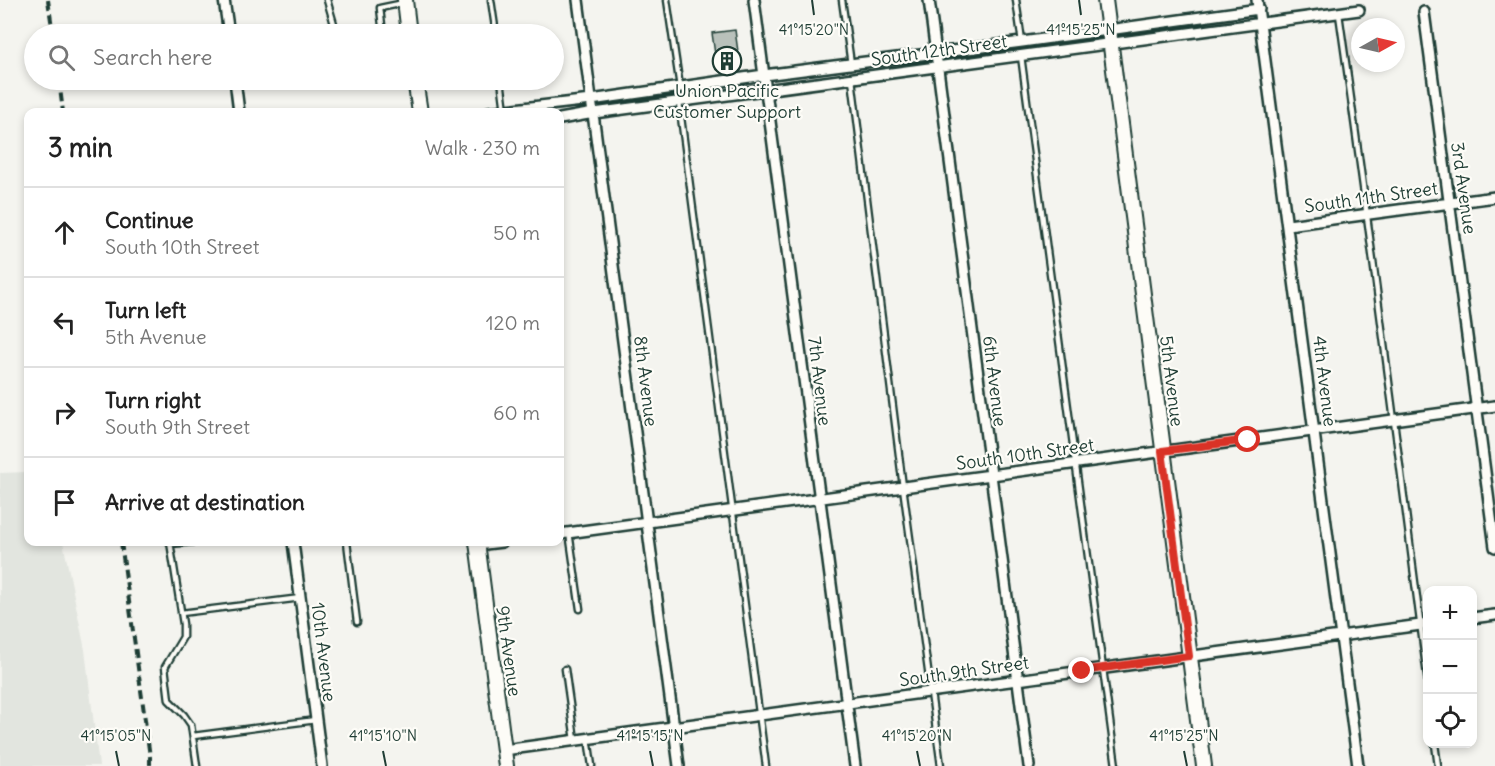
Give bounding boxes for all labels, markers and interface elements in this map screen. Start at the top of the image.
north arrow [1351,18,1405,72]
text: 41°15'20"N [779,20,849,39]
text: 41°15'25"N [1046,20,1116,39]
search box [24,24,564,90]
street label: South 12th Street [869,29,1009,71]
icon: search [45,41,78,74]
text: Search here [93,43,212,71]
building icon: Union Pacific Customer Support [711,45,743,77]
place label: Union Pacific Customer Support [653,79,801,123]
text: 3 min [48,131,113,164]
text: Walk · 230 m [425,135,540,160]
street label: 3rd Avenue [1446,141,1482,235]
street label: South 11th Street [1303,176,1439,218]
text: Continue [105,206,194,234]
icon: ahead [48,216,81,249]
text: 50 m [493,220,540,245]
text: South 10th Street [105,234,260,259]
text: Turn left [105,296,186,324]
icon: left [48,306,81,339]
text: 120 m [486,310,540,335]
text: 5th Avenue [105,324,207,349]
street label: 8th Avenue [629,334,663,428]
street label: 6th Avenue [978,334,1012,428]
street label: 5th Avenue [1155,334,1189,428]
street label: 4th Avenue [1308,334,1342,428]
street label: 7th Avenue [803,335,837,427]
text: Turn right [105,386,201,414]
icon: right [48,396,81,429]
text: 60 m [493,400,540,425]
text: South 9th Street [105,414,250,439]
route start [1234,426,1260,452]
street label: South 10th Street [955,433,1095,475]
icon: arrive [48,486,81,519]
text: Arrive at destination [105,488,305,516]
map controls [1423,586,1477,748]
button: + [1423,586,1477,640]
street label: 10th Avenue [306,601,342,703]
street label: 9th Avenue [491,604,527,698]
button: − [1423,640,1477,694]
street label: South 9th Street [898,651,1030,691]
route end [1068,657,1094,683]
button: locate [1423,694,1477,748]
text: 41°15'05"N [81,726,151,745]
text: 41°15'10"N [349,726,417,745]
text: 41°15'15"N [617,726,684,745]
text: 41°15'20"N [882,726,952,745]
text: 41°15'25"N [1149,726,1219,745]

